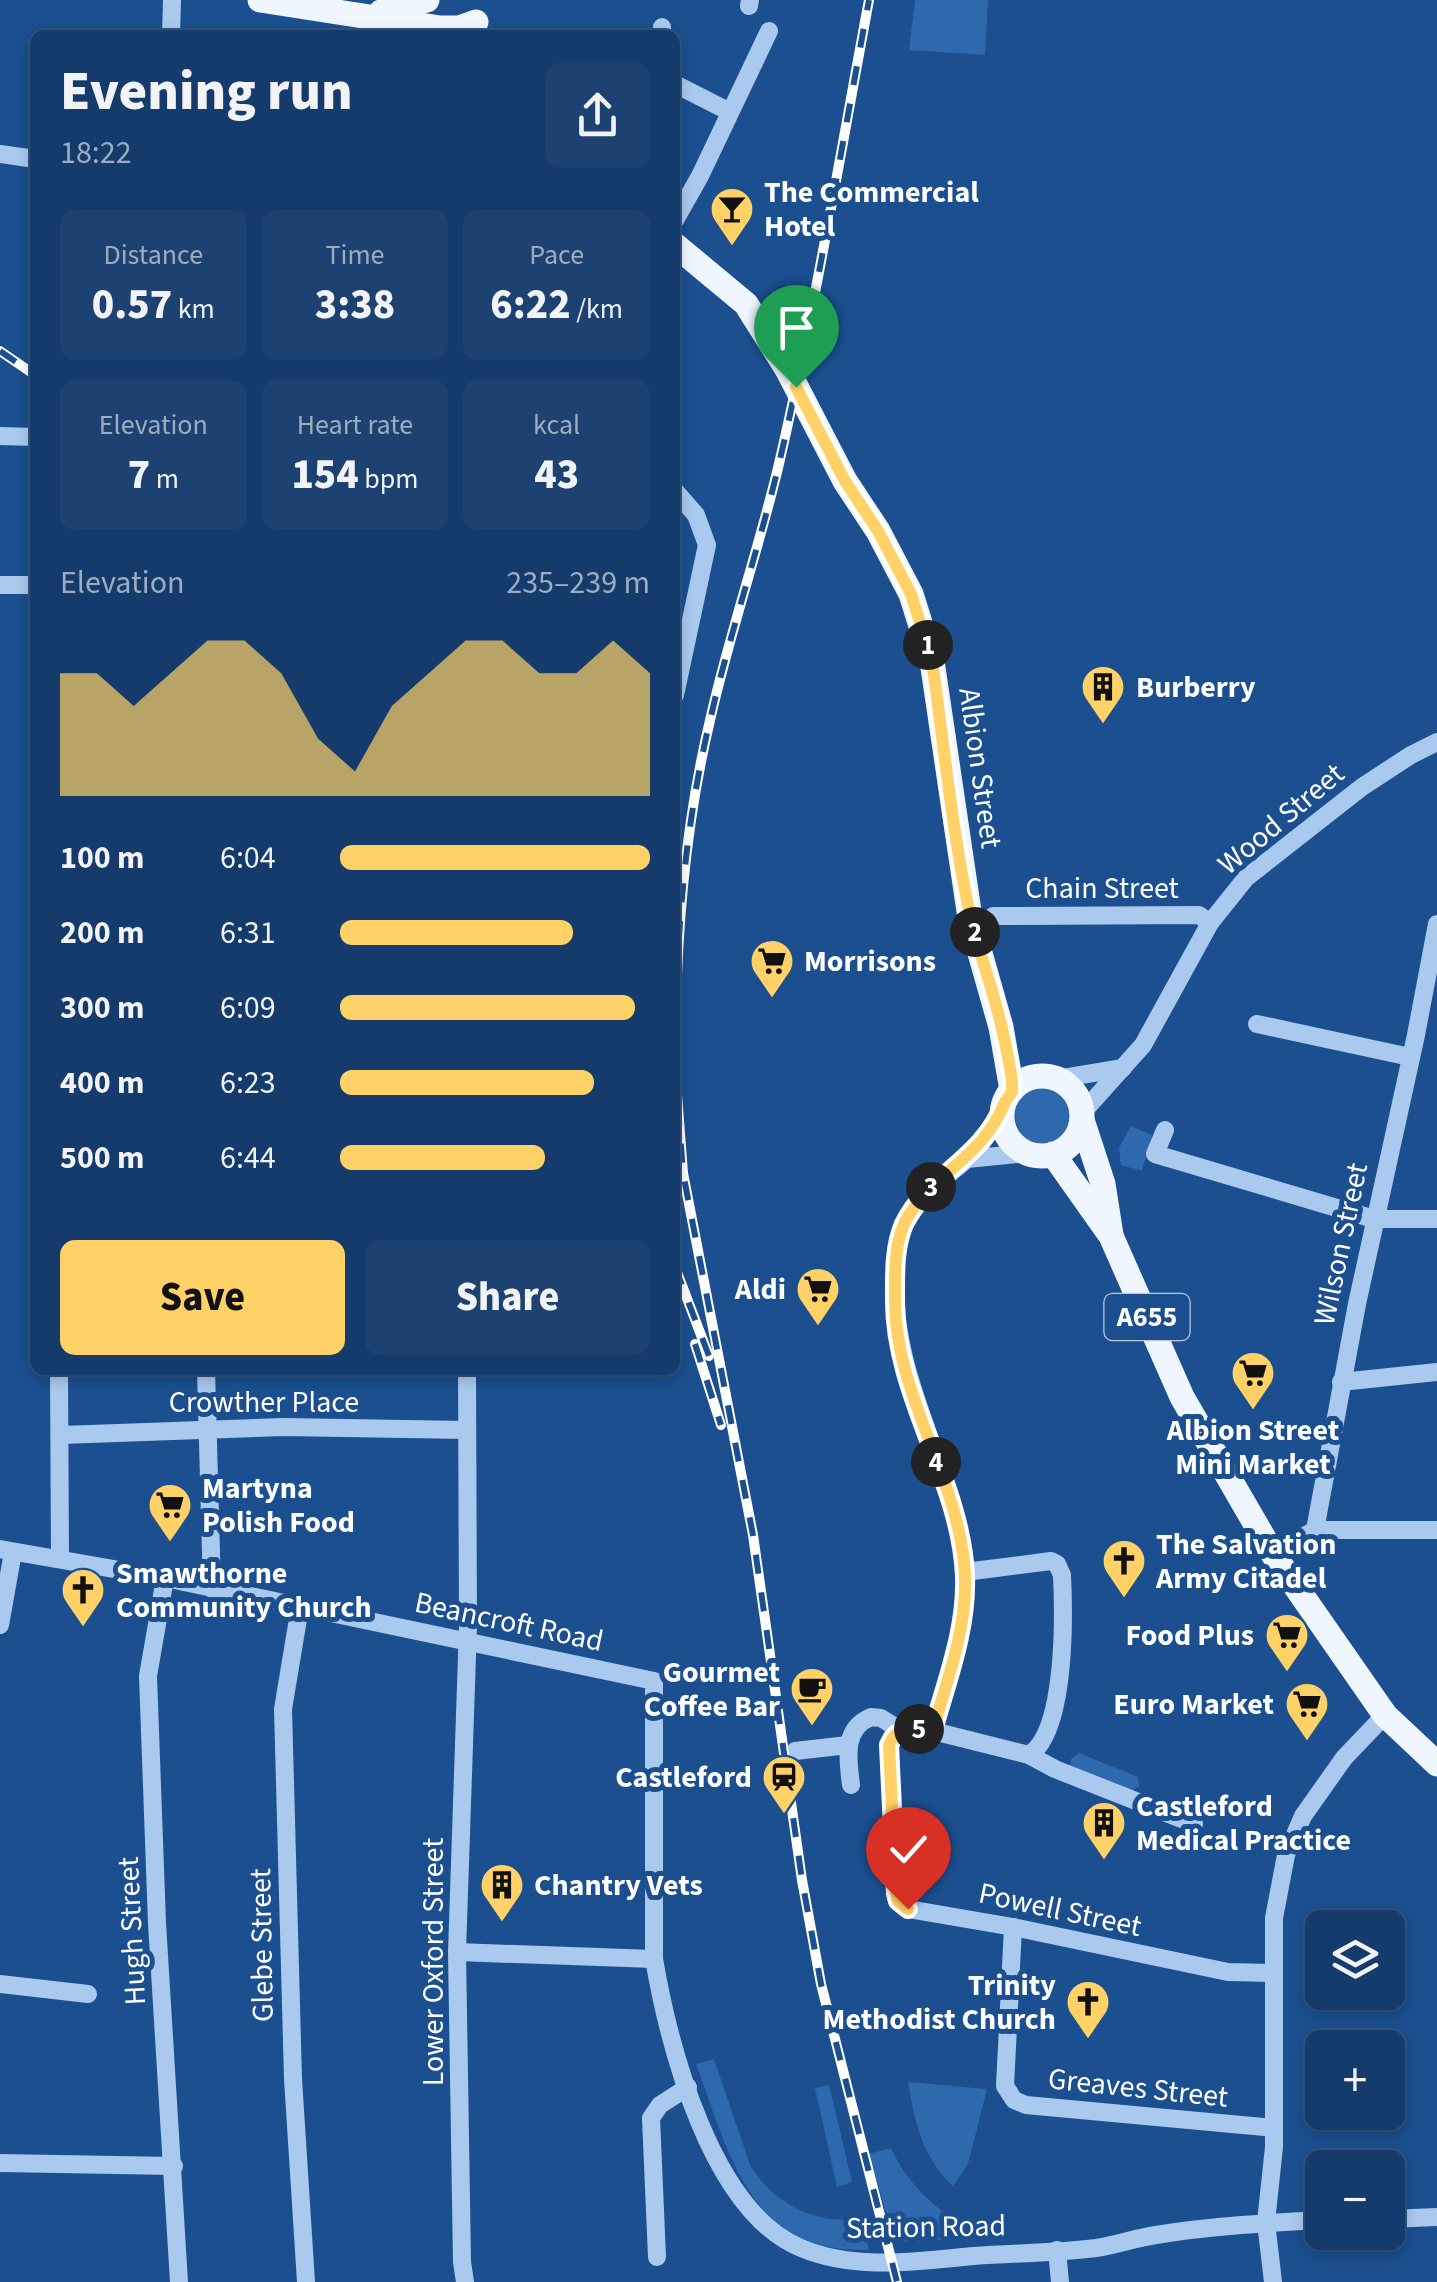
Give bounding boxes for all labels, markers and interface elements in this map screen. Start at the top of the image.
text: Evening run [60,53,353,131]
button: share [545,63,650,168]
text: 18:22 [60,130,132,176]
place label: The Commercial Hotel [764,171,979,248]
bar icon: The Commercial Hotel [709,186,755,247]
text: Distance [104,235,203,275]
text: Time [325,235,384,275]
text: Pace [529,235,584,275]
text: 0.57 [92,275,172,335]
text: 3:38 [315,275,395,335]
text: 6:22 [490,275,571,335]
pin [754,285,839,388]
text: km [172,289,215,329]
text: /km [571,289,623,329]
icon: arrive [769,300,824,355]
text: Elevation [99,405,208,445]
text: Heart rate [297,405,413,445]
text: kcal [533,405,580,445]
text: 7 [128,445,150,505]
text: 154 [291,445,359,505]
text: 43 [534,445,579,505]
text: m [150,459,179,499]
text: bpm [359,459,419,499]
text: Elevation [60,560,185,606]
text: 235–239 m [506,560,650,606]
pin: 1 [903,620,953,670]
text: 1 [921,625,935,665]
building icon: Burberry [1080,664,1126,725]
place label: Burberry [1136,666,1256,709]
street label: Albion Street [947,685,1013,851]
street label: Wood Street [1208,753,1354,885]
text: 100 m [60,835,145,881]
text: 6:04 [220,835,276,881]
street label: Chain Street [1025,867,1179,910]
pin: 2 [950,907,1000,957]
text: 200 m [60,910,145,956]
text: 6:31 [220,910,276,956]
text: 2 [968,912,982,952]
supermarket icon: Morrisons [749,938,795,999]
place label: Morrisons [804,940,936,983]
text: 300 m [60,985,145,1031]
text: 6:09 [220,985,276,1031]
text: 400 m [60,1060,145,1106]
text: 6:23 [220,1060,276,1106]
text: 500 m [60,1135,145,1181]
text: 6:44 [220,1135,276,1181]
street label: Wilson Street [1303,1159,1379,1329]
pin: 3 [906,1162,956,1212]
text: 3 [924,1167,938,1207]
button: Save [60,1240,345,1355]
button: Share [365,1240,650,1355]
supermarket icon: Aldi [795,1266,841,1327]
place label: Aldi [734,1268,786,1311]
road number: A655 [1104,1294,1190,1340]
supermarket icon: Albion Street Mini Market [1230,1350,1276,1411]
street label: Crowther Place [169,1381,359,1424]
place label: Albion Street Mini Market [1166,1409,1340,1486]
pin: 4 [911,1437,961,1487]
text: 4 [929,1442,943,1482]
place label: Martyna Polish Food [202,1467,355,1544]
supermarket icon: Martyna Polish Food [147,1482,193,1543]
place label: The Salvation Army Citadel [1155,1523,1336,1600]
church icon: The Salvation Army Citadel [1101,1538,1147,1599]
place label: Smawthorne Community Church [116,1552,372,1629]
church icon: Smawthorne Community Church [60,1567,106,1628]
street label: Beancroft Road [411,1581,607,1663]
supermarket icon: Food Plus [1264,1612,1310,1673]
place label: Food Plus [1126,1614,1254,1657]
place label: Gourmet Coffee Bar [644,1651,781,1728]
cafe icon: Gourmet Coffee Bar [789,1666,835,1727]
supermarket icon: Euro Market [1284,1681,1330,1742]
place label: Euro Market [1113,1683,1274,1726]
pin: 5 [894,1704,944,1754]
text: 5 [912,1709,926,1749]
station icon: Castleford [761,1754,807,1815]
place label: Castleford [615,1756,752,1799]
place label: Castleford Medical Practice [1136,1785,1351,1862]
building icon: Castleford Medical Practice [1081,1800,1127,1861]
pin [866,1807,951,1910]
icon: check [881,1822,936,1877]
street label: Lower Oxford Street [412,1838,455,2086]
street label: Hugh Street [107,1856,157,2006]
building icon: Chantry Vets [479,1862,525,1923]
place label: Chantry Vets [534,1864,703,1907]
street label: Glebe Street [239,1868,285,2022]
street label: Powell Street [975,1872,1145,1948]
map controls [1305,1910,1405,2250]
button: layers [1305,1910,1405,2010]
place label: Trinity Methodist Church [823,1964,1056,2041]
church icon: Trinity Methodist Church [1065,1979,1111,2040]
button: + [1305,2030,1405,2130]
street label: Greaves Street [1046,2057,1230,2119]
button: − [1305,2150,1405,2250]
street label: Station Road [846,2204,1006,2250]

